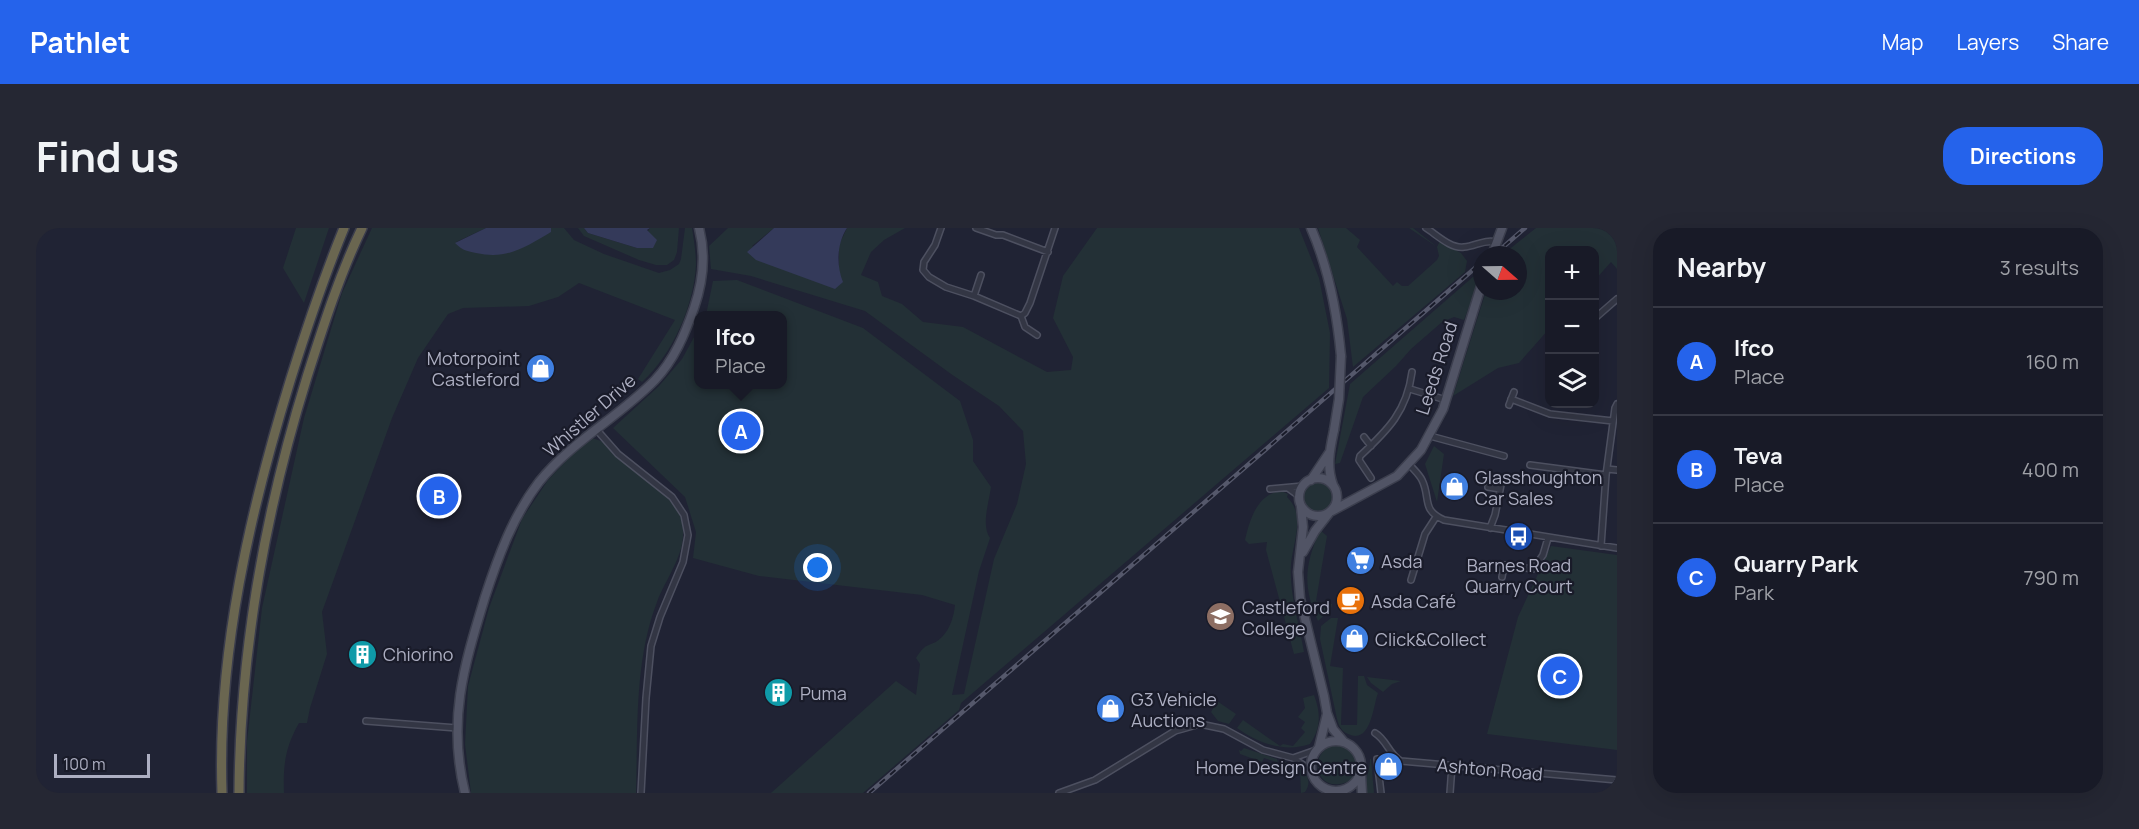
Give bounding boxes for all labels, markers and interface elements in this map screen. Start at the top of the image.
text: Pathlet [30,23,130,61]
text: Map [1882,28,1923,56]
text: Layers [1956,28,2019,56]
text: Share [2052,28,2109,56]
text: Find us [36,127,179,185]
button: Directions [1943,127,2103,185]
north arrow [1473,246,1527,300]
map controls [1545,246,1599,408]
button: + [1545,246,1599,300]
text: Nearby [1677,249,1766,285]
text: 3 results [2000,254,2079,281]
button: − [1545,300,1599,354]
popup [694,311,787,389]
street label: Leeds Road [1410,318,1462,418]
text: Ifco [715,322,755,352]
text: Ifco [1734,333,1774,363]
place label: Motorpoint Castleford [427,346,520,391]
text: A [1690,348,1703,375]
text: 160 m [2026,348,2079,375]
shop icon: Motorpoint Castleford [525,352,557,384]
text: Place [715,352,766,379]
button: layers [1545,354,1599,408]
text: Place [1734,363,1784,390]
street label: Whistler Drive [538,368,640,462]
pin: A [722,408,760,454]
text: Teva [1734,441,1783,471]
text: B [1690,456,1703,483]
text: 400 m [2022,456,2079,483]
place label: Glasshoughton Car Sales [1475,465,1602,510]
shop icon: Glasshoughton Car Sales [1438,471,1470,503]
text: Place [1734,471,1784,498]
pin: B [420,474,458,518]
bus stop icon: Barnes Road Quarry Court [1503,520,1535,552]
supermarket icon: Asda [1344,545,1376,577]
place label: Asda [1381,549,1423,573]
text: Quarry Park [1734,549,1858,579]
your location [803,553,832,582]
place label: Barnes Road Quarry Court [1465,553,1573,598]
text: C [1689,564,1704,591]
text: 790 m [2023,564,2079,591]
text: Park [1734,579,1774,606]
cafe icon: Asda Café [1334,585,1366,617]
place label: Asda Café [1371,589,1456,613]
place label: Castleford College [1242,595,1330,640]
school or university icon: Castleford College [1205,601,1237,633]
shop icon: Click&Collect [1338,623,1370,655]
place label: Click&Collect [1375,627,1487,651]
building icon: Chiorino [346,638,378,670]
place label: Chiorino [383,642,453,666]
pin: C [1540,654,1580,698]
building icon: Puma [763,677,795,709]
place label: Puma [800,681,847,705]
place label: G3 Vehicle Auctions [1131,687,1217,732]
shop icon: G3 Vehicle Auctions [1094,693,1126,725]
scale bar [54,751,150,778]
shop icon: Home Design Centre [1372,751,1404,783]
street label: Ashton Road [1436,752,1544,786]
text: 100 m [63,753,106,775]
place label: Home Design Centre [1196,755,1367,779]

